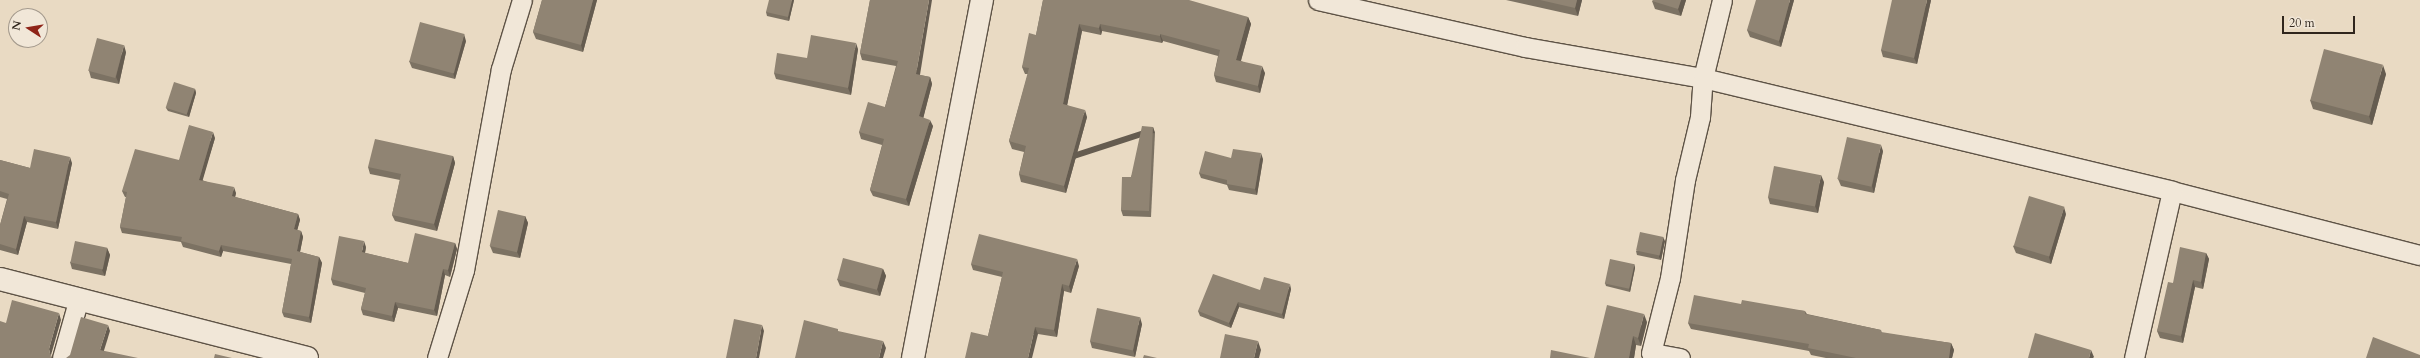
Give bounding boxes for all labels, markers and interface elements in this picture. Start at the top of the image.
north arrow [8,8,48,48]
scale bar [2284,8,2357,34]
text: 20 m [2289,15,2315,31]
text: N [8,19,25,32]

